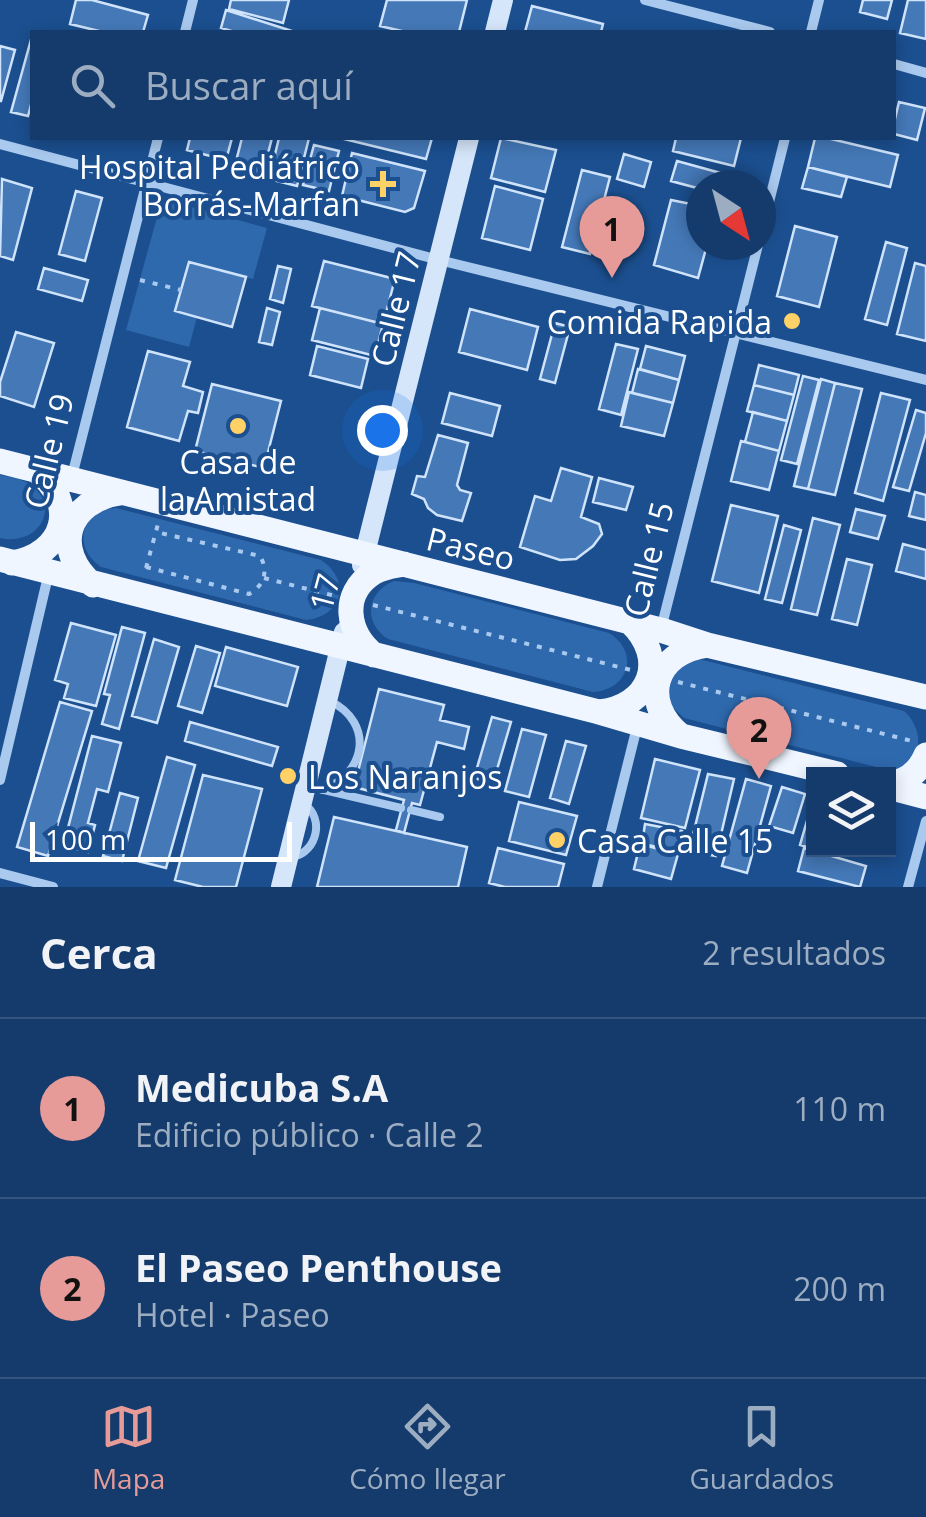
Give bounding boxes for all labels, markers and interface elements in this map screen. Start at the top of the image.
search box [30,30,896,140]
icon: search [65,58,120,113]
text: Buscar aquí [145,59,353,111]
place label: Hospital Pediátrico Borrás-Marfan [79,145,360,225]
north arrow [686,170,776,260]
marker: Hospital Pediátrico Borrás-Marfan [370,171,396,197]
pin: 1 [580,196,644,278]
street label: Calle 17 [360,247,430,371]
place label: Comida Rapida [547,300,772,343]
marker: Comida Rapida [781,310,803,332]
street label: Calle 19 [13,389,83,513]
your location [357,405,408,456]
marker: Casa de la Amistad [227,415,249,437]
place label: Casa de la Amistad [160,440,316,520]
street label: Calle 15 [613,497,683,621]
street label: Paseo [422,516,520,580]
street label: 17 [298,569,350,615]
pin: 2 [726,696,792,779]
place label: Los Naranjos [308,755,502,798]
marker: Los Naranjos [277,765,299,787]
map controls [806,767,896,857]
button: layers [806,767,896,857]
scale bar [30,817,292,861]
place label: Casa Calle 15 [577,819,773,862]
text: 100 m [45,820,126,858]
marker: Casa Calle 15 [546,829,568,851]
text: Cerca [40,924,158,981]
text: 2 resultados [702,931,886,974]
text: Medicuba S.A [135,1061,388,1113]
text: 1 [63,1087,82,1130]
text: 110 m [793,1087,886,1130]
text: Edificio público · Calle 2 [135,1113,483,1156]
text: El Paseo Penthouse [135,1241,502,1293]
text: 2 [63,1267,82,1310]
text: 200 m [793,1267,886,1310]
text: Hotel · Paseo [135,1293,330,1336]
tab: Mapa [92,1399,165,1497]
tab: Cómo llegar [349,1399,506,1497]
tab: Guardados [690,1399,834,1497]

